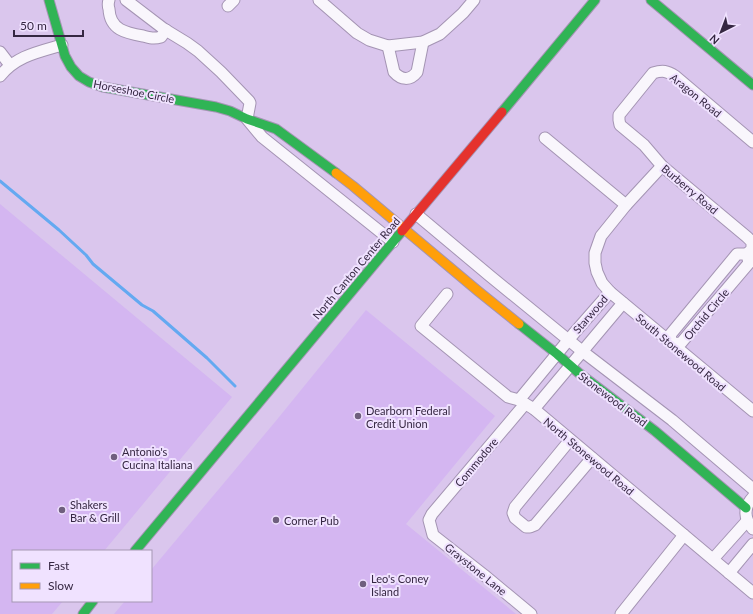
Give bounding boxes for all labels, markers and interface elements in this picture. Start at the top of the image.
scale bar [14,12,83,38]
north arrow [701,12,741,52]
text: 50 m [20,18,47,33]
text: N [706,32,721,47]
street label: Aragon Road [668,70,724,120]
street label: Horseshoe Circle [92,77,176,105]
street label: Burberry Road [659,162,721,216]
street label: North Canton Center Road [310,214,402,322]
street label: Orchid Circle [681,286,731,342]
street label: Starwood [570,292,610,336]
street label: South Stonewood Road [633,311,729,393]
street label: Stonewood Road [576,369,650,429]
place label: Dearborn Federal Credit Union [366,404,450,430]
marker: Dearborn Federal Credit Union [353,411,363,421]
street label: North Stonewood Road [541,415,637,497]
street label: Commodore [452,435,500,489]
place label: Antonio's Cucina Italiana [122,445,192,471]
marker: Antonio's Cucina Italiana [109,452,119,462]
place label: Shakers Bar & Grill [70,498,120,524]
marker: Shakers Bar & Grill [57,505,67,515]
place label: Corner Pub [284,514,339,527]
marker: Corner Pub [271,515,281,525]
street label: Graystone Lane [443,540,510,598]
legend [12,550,152,602]
text: Fast [48,558,70,573]
place label: Leo's Coney Island [371,572,429,598]
text: Slow [48,578,74,593]
marker: Leo's Coney Island [358,579,368,589]

